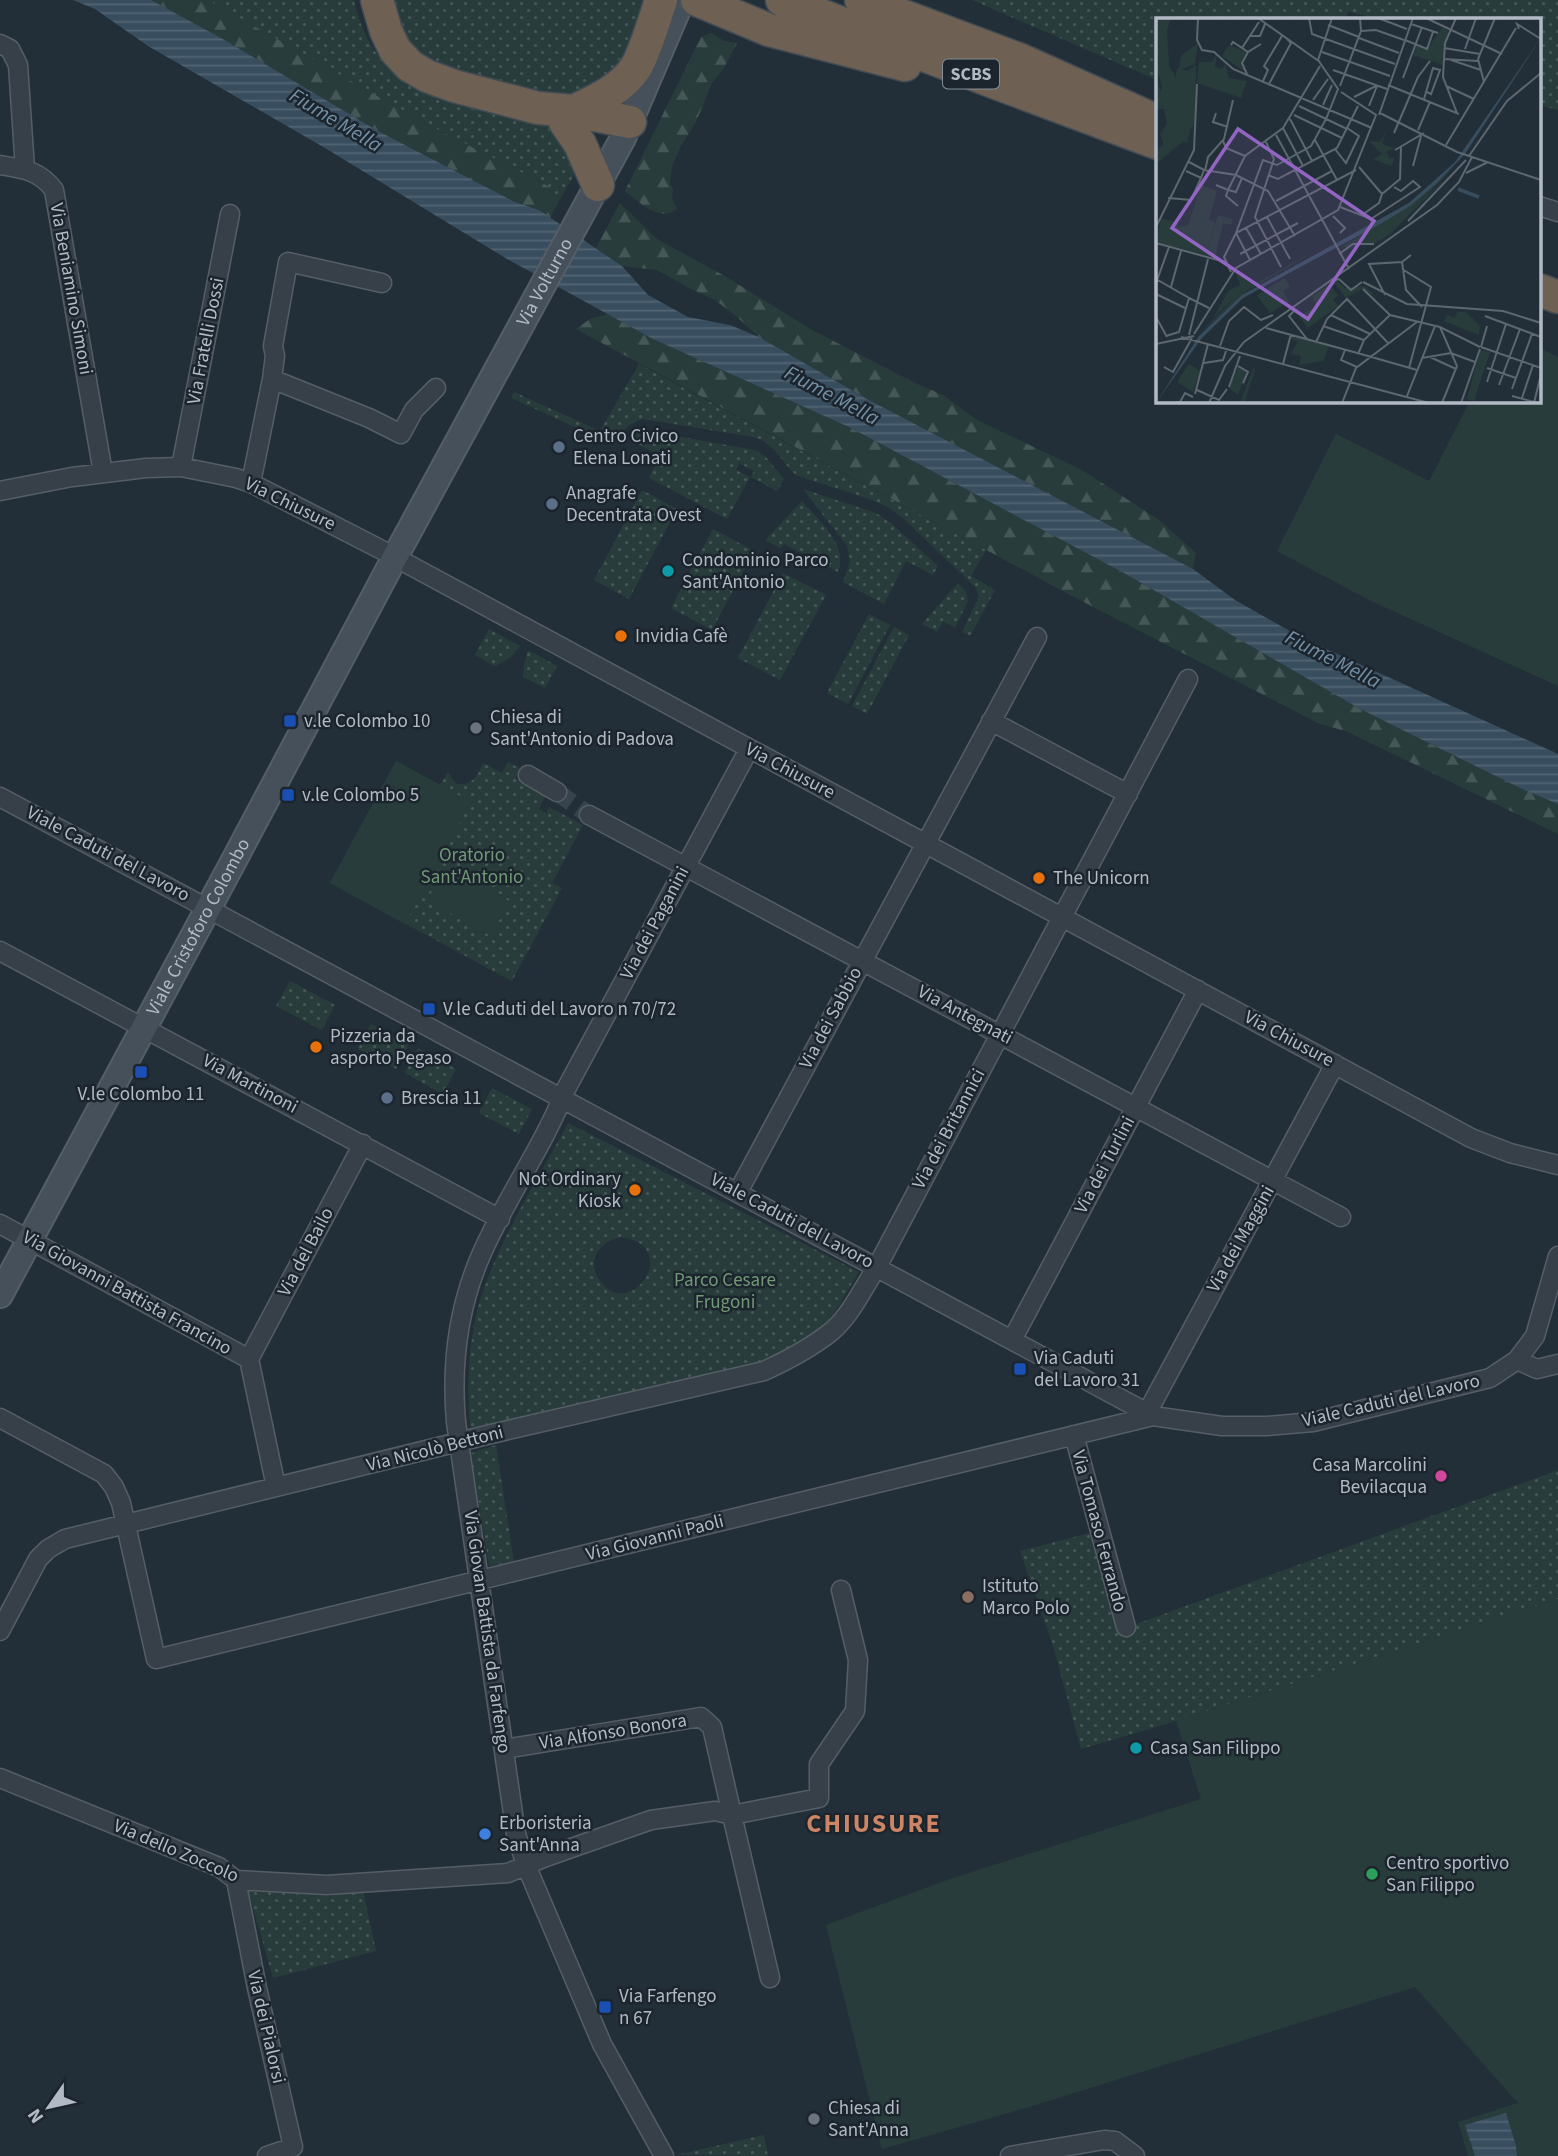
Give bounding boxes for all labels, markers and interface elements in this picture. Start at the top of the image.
inset map [1156,18,1540,402]
road number: SCBS [943,60,999,88]
water label: Fiume Mella [284,80,388,160]
street label: Via Beniamino Simoni [43,201,99,377]
street label: Via Volturno [510,233,580,331]
street label: Via Fratelli Dossi [180,275,232,407]
water label: Fiume Mella [779,357,885,433]
place label: Centro Civico Elena Lonati [573,423,678,472]
marker: Centro Civico Elena Lonati [551,439,567,455]
street label: Via Chiusure [240,470,340,538]
place label: Anagrafe Decentrata Ovest [566,480,702,529]
marker: Anagrafe Decentrata Ovest [544,496,560,512]
place label: Condominio Parco Sant'Antonio [682,547,828,596]
marker: Condominio Parco Sant'Antonio [660,563,676,579]
water label: Fiume Mella [1280,622,1386,696]
place label: Invidia Cafè [635,623,728,650]
marker: Invidia Cafè [613,628,629,644]
place label: Chiesa di Sant'Antonio di Padova [490,704,674,753]
place label: v.le Colombo 10 [304,708,431,735]
marker: v.le Colombo 10 [282,713,298,729]
marker: Chiesa di Sant'Antonio di Padova [468,720,484,736]
street label: Via Chiusure [740,736,840,806]
place label: v.le Colombo 5 [302,782,419,809]
marker: v.le Colombo 5 [280,787,296,803]
street label: Viale Caduti del Lavoro [22,799,194,909]
street label: Viale Cristoforo Colombo [139,834,257,1020]
park label: Oratorio Sant'Antonio [421,842,523,891]
street label: Via dei Paganini [614,862,696,984]
place label: The Unicorn [1053,865,1150,892]
marker: The Unicorn [1031,870,1047,886]
street label: Via dei Sabbio [793,962,869,1074]
street label: Via Antegnati [913,979,1017,1051]
place label: V.le Caduti del Lavoro n 70/72 [443,996,676,1023]
marker: V.le Caduti del Lavoro n 70/72 [421,1001,437,1017]
street label: Via Chiusure [1239,1004,1339,1074]
place label: Pizzeria da asporto Pegaso [330,1023,452,1072]
marker: Pizzeria da asporto Pegaso [308,1039,324,1055]
street label: Via Martinoni [197,1048,303,1120]
marker: V.le Colombo 11 [133,1064,149,1080]
street label: Via dei Britannici [906,1064,992,1194]
place label: V.le Colombo 11 [78,1081,204,1108]
place label: Brescia 11 [401,1085,482,1112]
marker: Brescia 11 [379,1090,395,1106]
street label: Via dei Turlini [1068,1111,1142,1219]
place label: Not Ordinary Kiosk [518,1166,622,1215]
street label: Viale Caduti del Lavoro [706,1166,878,1276]
street label: Via dei Maggini [1200,1181,1282,1297]
marker: Not Ordinary Kiosk [627,1182,643,1198]
street label: Via del Bailo [271,1203,341,1301]
street label: Via Giovanni Battista Francino [17,1224,237,1362]
park label: Parco Cesare Frugoni [674,1267,776,1316]
place label: Via Caduti del Lavoro 31 [1034,1345,1140,1394]
marker: Via Caduti del Lavoro 31 [1012,1361,1028,1377]
street label: Viale Caduti del Lavoro [1300,1367,1482,1435]
street label: Via Nicolò Bettoni [364,1419,506,1479]
street label: Via Tomaso Ferrando [1064,1447,1134,1615]
place label: Casa Marcolini Bevilacqua [1312,1452,1427,1501]
marker: Casa Marcolini Bevilacqua [1433,1468,1449,1484]
street label: Via Giovanni Paoli [583,1508,727,1568]
street label: Via Giovan Battista da Farfengo [457,1509,517,1755]
place label: Istituto Marco Polo [982,1573,1070,1622]
marker: Istituto Marco Polo [960,1589,976,1605]
street label: Via Alfonso Bonora [537,1707,689,1757]
place label: Casa San Filippo [1150,1735,1281,1762]
marker: Casa San Filippo [1128,1740,1144,1756]
district label: CHIUSURE [806,1805,942,1842]
place label: Erboristeria Sant'Anna [499,1810,592,1859]
street label: Via dello Zoccolo [109,1812,243,1890]
marker: Erboristeria Sant'Anna [477,1826,493,1842]
place label: Centro sportivo San Filippo [1386,1850,1509,1899]
marker: Centro sportivo San Filippo [1364,1866,1380,1882]
street label: Via dei Pialorsi [240,1968,292,2086]
place label: Via Farfengo n 67 [619,1983,717,2032]
marker: Via Farfengo n 67 [597,1999,613,2015]
north arrow [14,2072,84,2142]
place label: Chiesa di Sant'Anna [828,2095,909,2144]
text: N [21,2103,51,2128]
marker: Chiesa di Sant'Anna [806,2111,822,2127]

